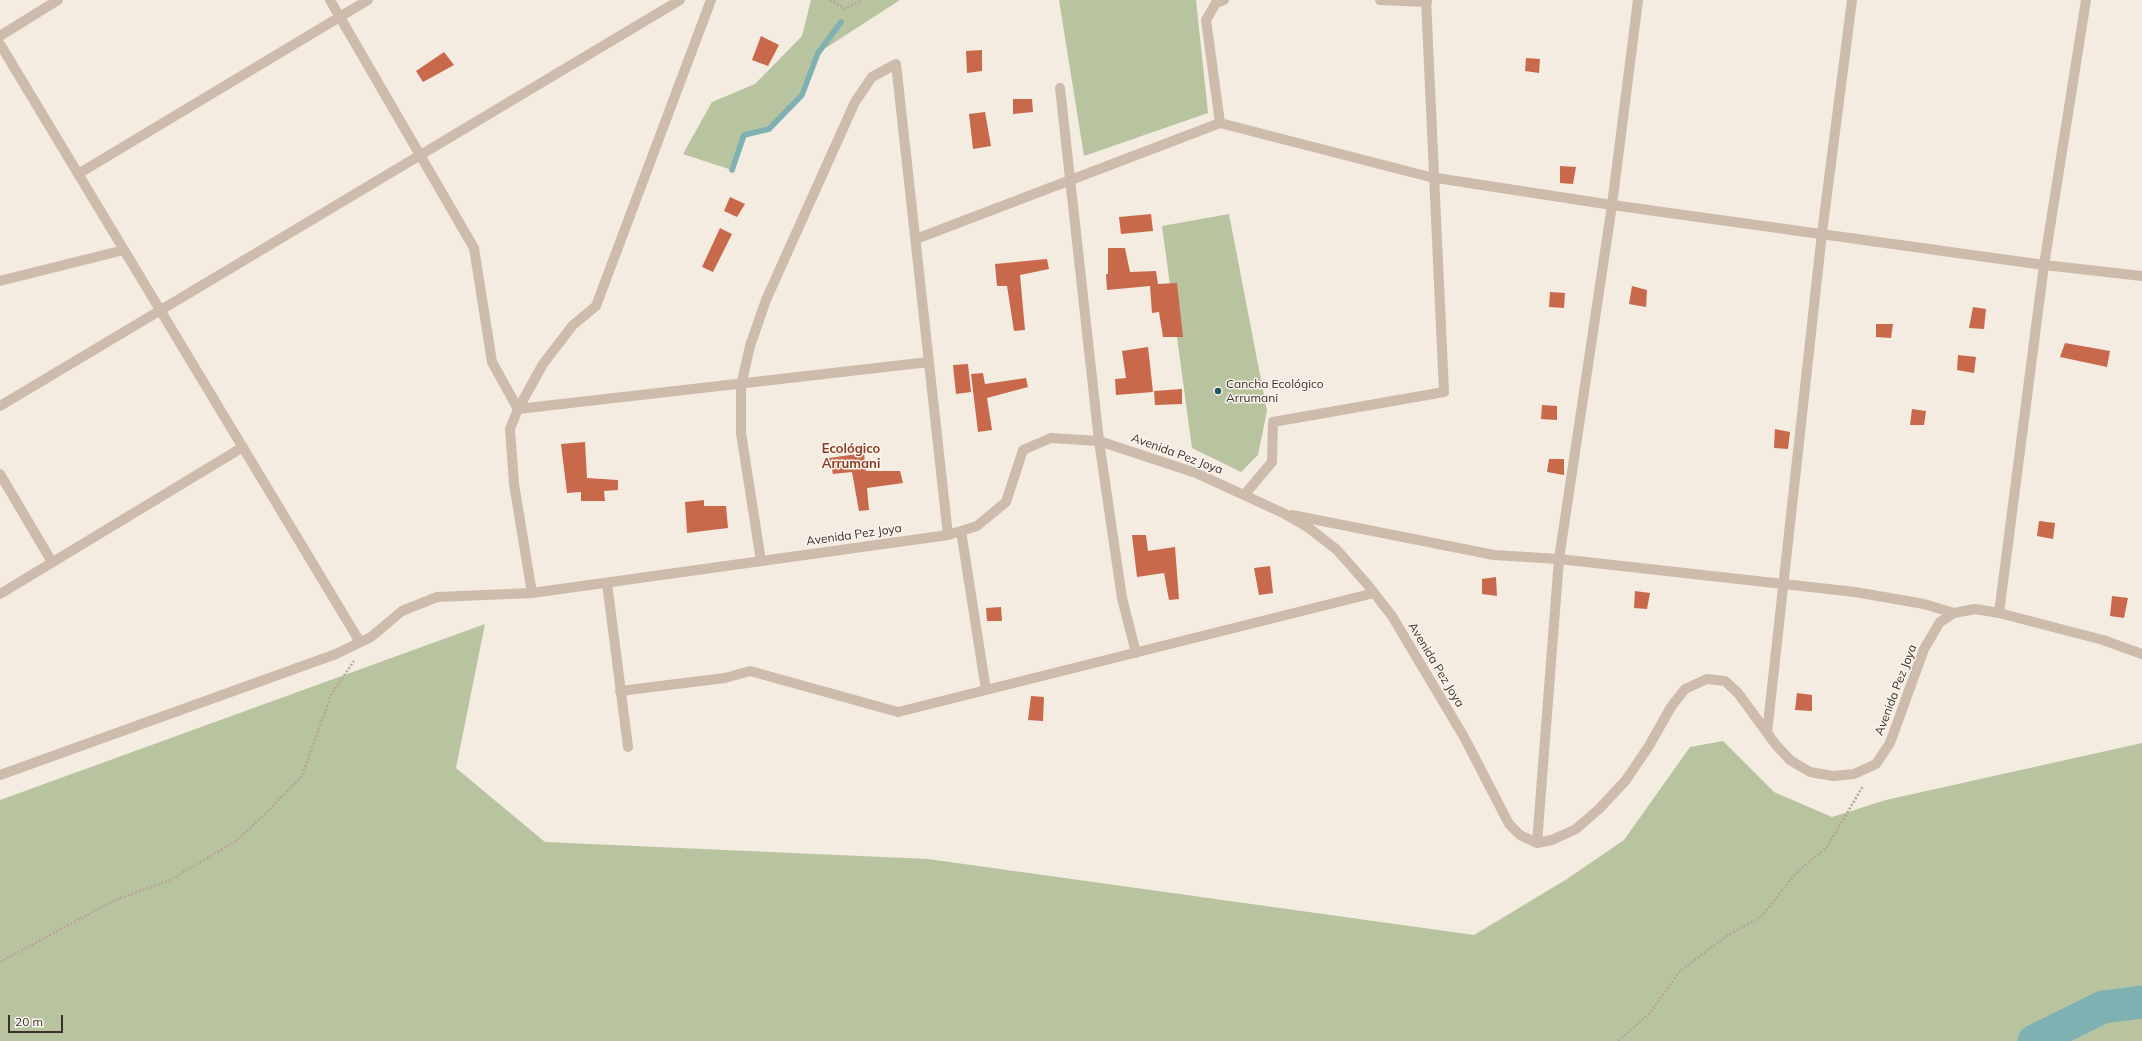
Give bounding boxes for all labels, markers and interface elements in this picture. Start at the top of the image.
place label: Cancha Ecológico Arrumani [1226,377,1324,405]
marker: Cancha Ecológico Arrumani [1213,386,1223,396]
street label: Avenida Pez Joya [1129,431,1225,477]
district label: Ecológico Arrumani [822,441,880,472]
street label: Avenida Pez Joya [805,521,903,549]
street label: Avenida Pez Joya [1405,620,1467,710]
street label: Avenida Pez Joya [1872,642,1920,738]
scale bar [10,1007,65,1033]
text: 20 m [15,1014,43,1029]

